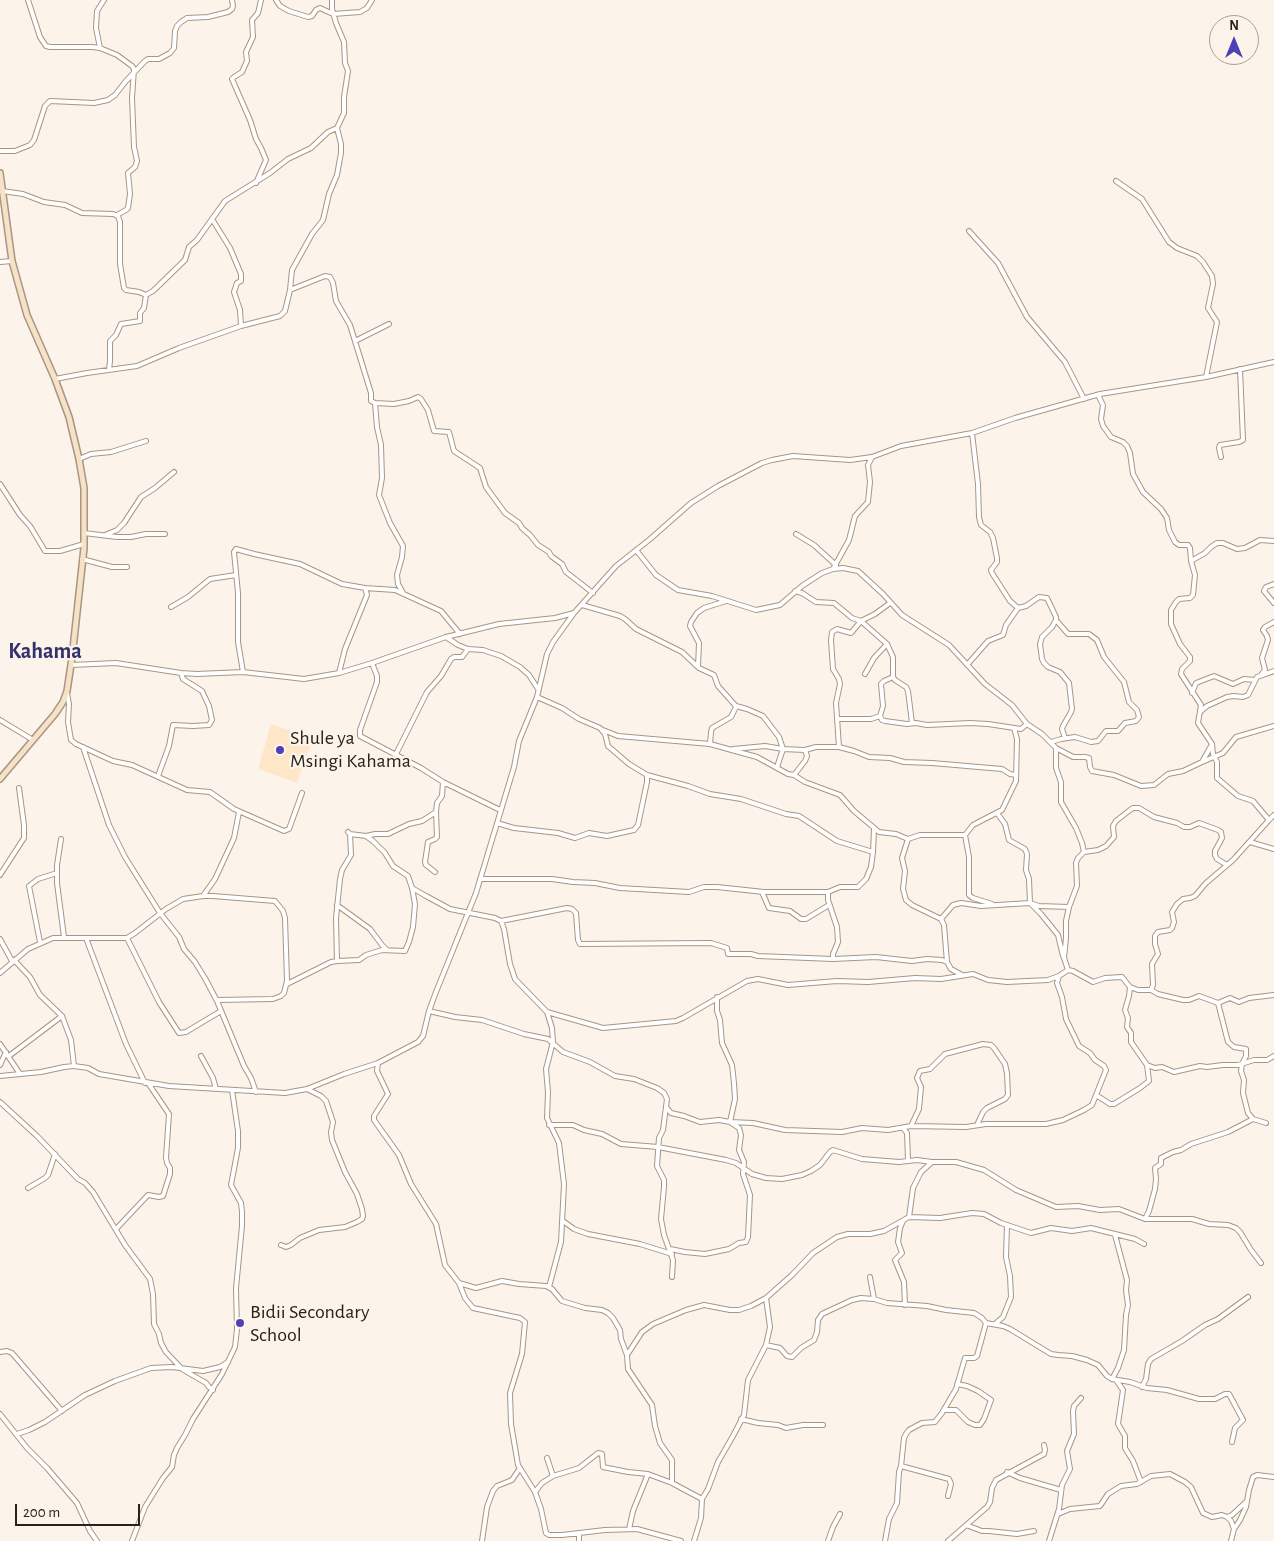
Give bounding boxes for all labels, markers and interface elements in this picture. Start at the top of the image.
north arrow [1209,15,1259,65]
text: N [1229,19,1239,33]
district label: Kahama [8,638,82,664]
place label: Shule ya Msingi Kahama [290,726,411,773]
marker: Shule ya Msingi Kahama [274,744,286,756]
place label: Bidii Secondary School [250,1300,369,1347]
marker: Bidii Secondary School [234,1317,246,1329]
scale bar [18,1494,142,1526]
text: 200 m [23,1505,60,1520]

